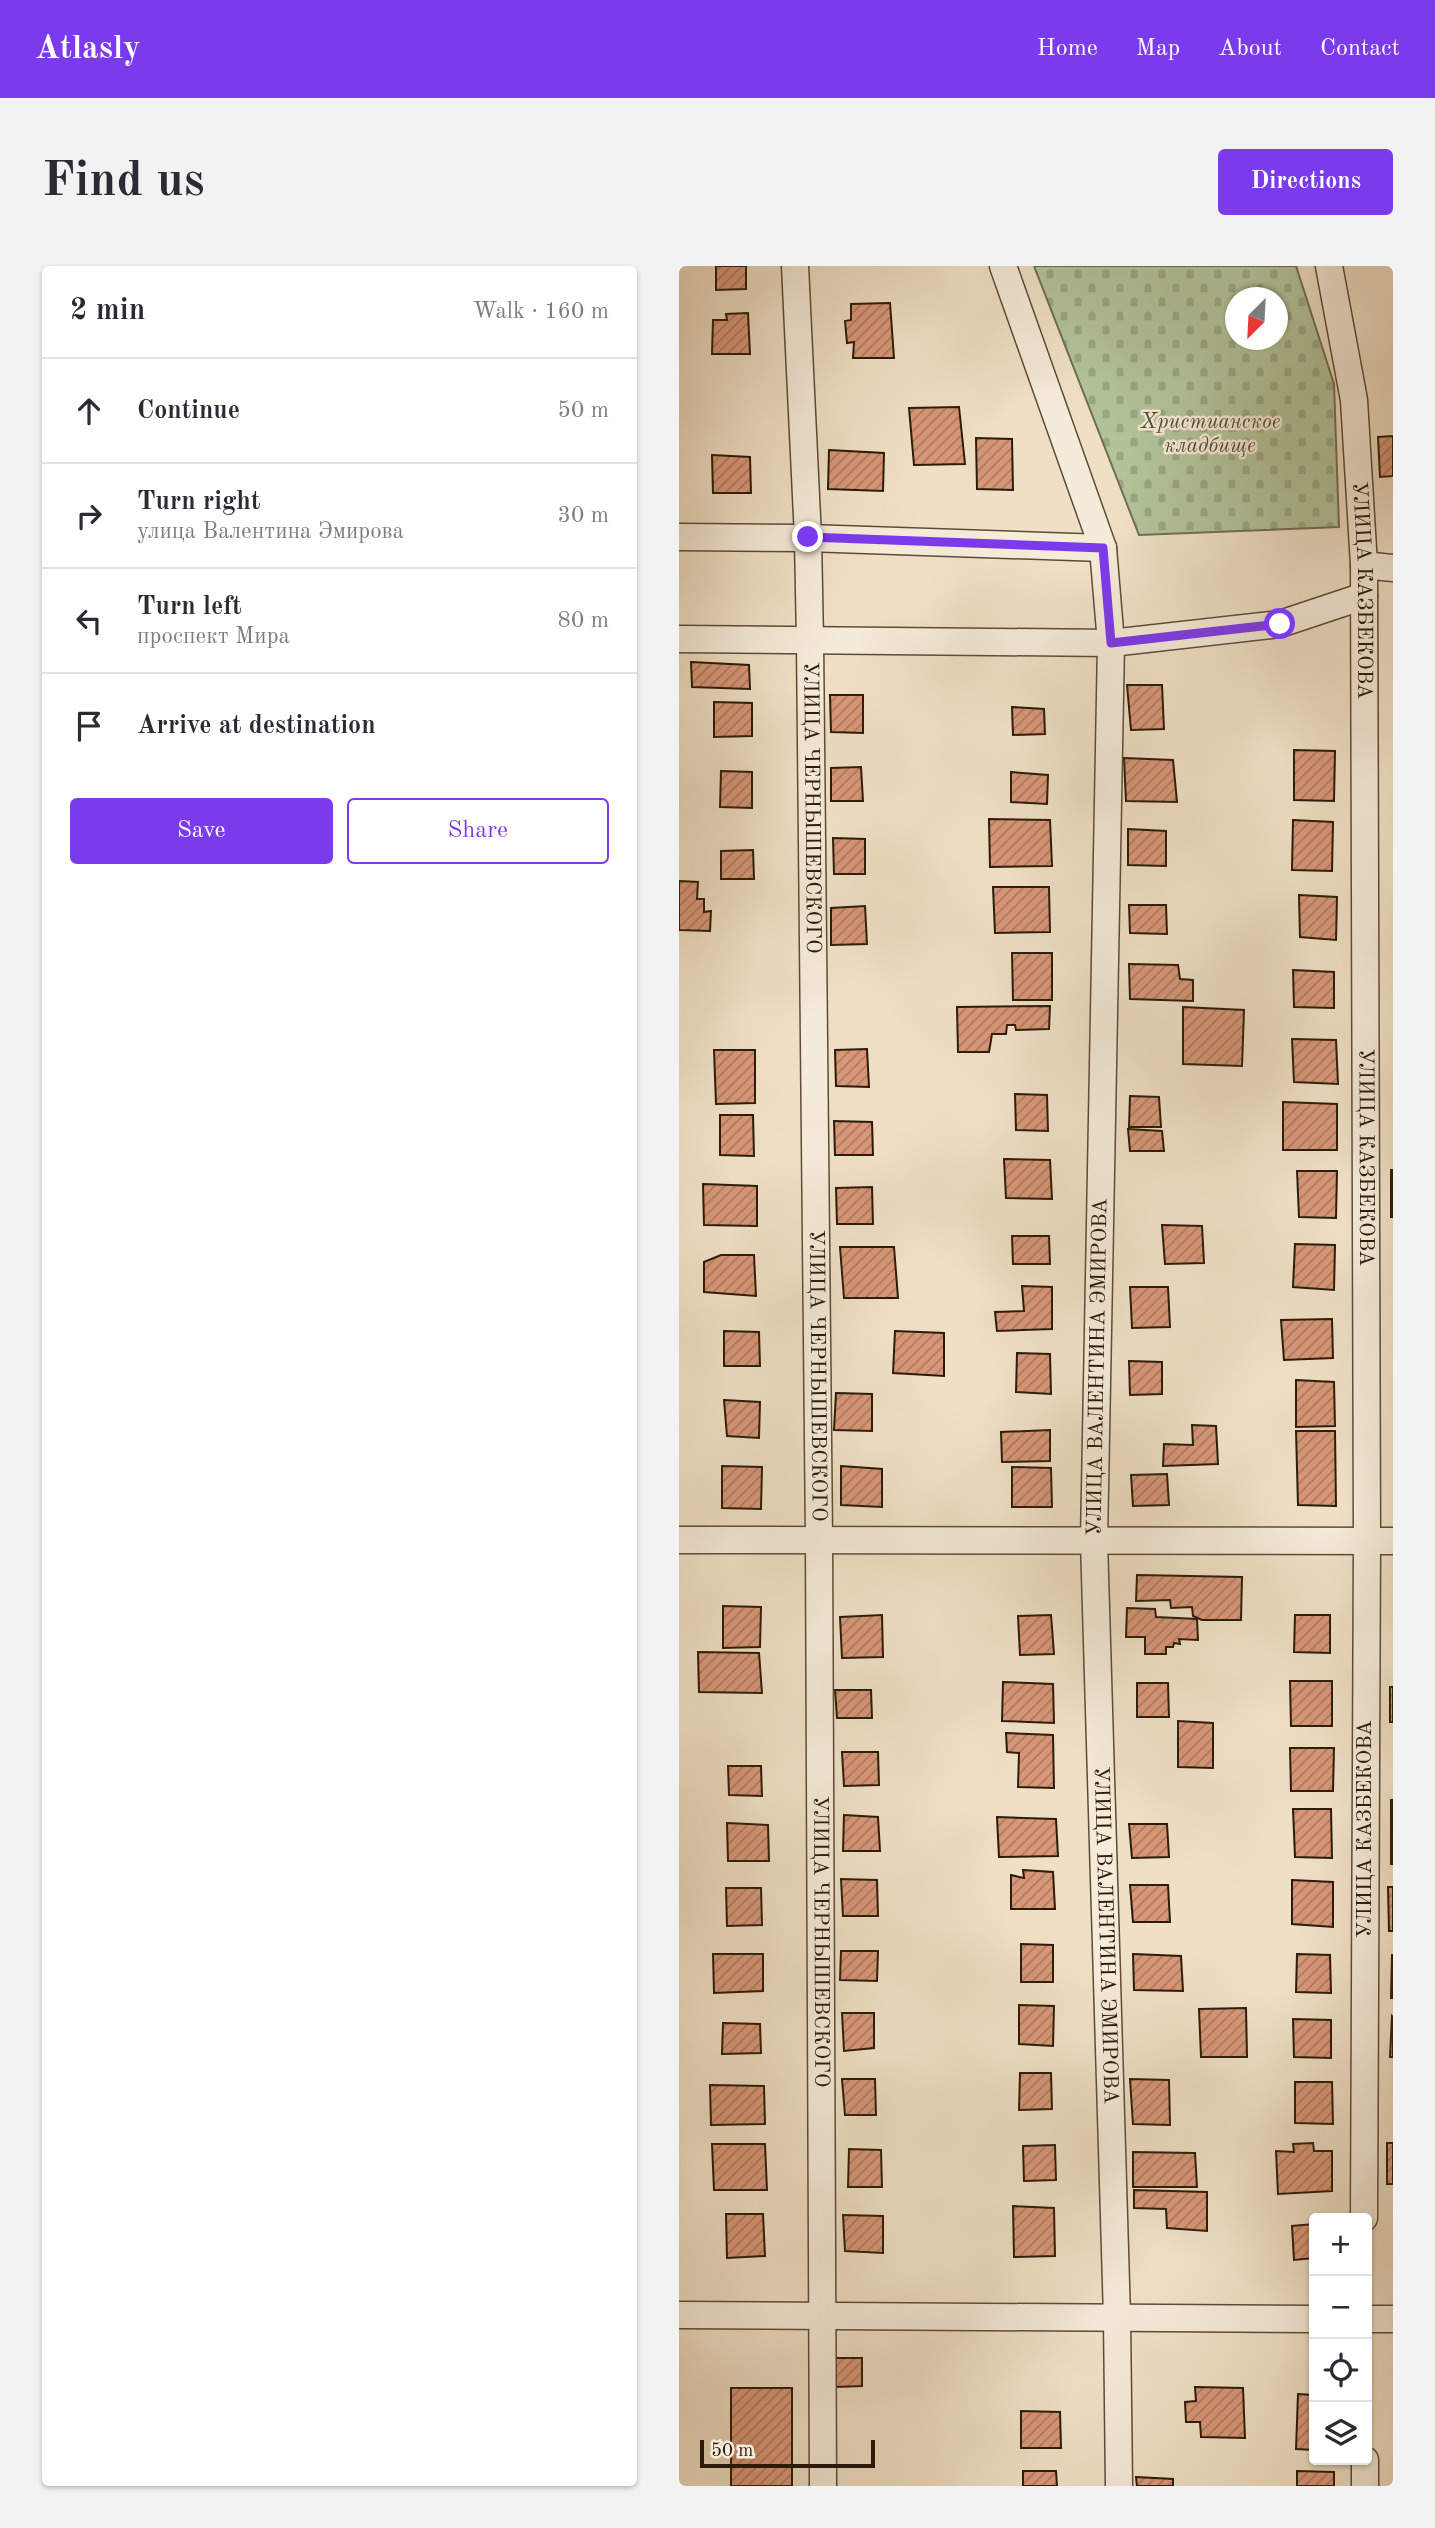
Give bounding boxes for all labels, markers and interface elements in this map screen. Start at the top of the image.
text: Atlasly [35,33,140,66]
text: Home [1037,37,1098,61]
text: Map [1136,37,1180,61]
text: About [1218,37,1282,61]
text: Contact [1320,37,1400,61]
button: Directions [1218,149,1393,215]
text: Find us [42,158,205,207]
north arrow [1225,287,1288,350]
text: 2 min [70,296,145,326]
text: Walk · 160 m [473,300,609,323]
icon: ahead [70,392,108,430]
text: Continue [137,398,240,424]
text: 50 m [558,399,609,422]
park label: Христианское кладбище [1140,412,1280,457]
street label: УЛИЦА КАЗБЕКОВА [1348,481,1375,699]
text: Turn right [137,489,260,515]
icon: right [70,497,108,535]
text: 30 m [558,504,609,527]
text: улица Валентина Эмирова [137,520,404,543]
route end [792,521,823,552]
text: Turn left [137,594,242,620]
icon: left [70,602,108,640]
route start [1264,608,1295,639]
text: 80 m [558,609,609,632]
text: проспект Мира [137,625,290,648]
street label: УЛИЦА ЧЕРНЫШЕВСКОГО [800,662,824,954]
icon: arrive [70,707,108,745]
text: Arrive at destination [137,713,376,739]
button: Save [70,798,333,864]
button: Share [347,798,609,864]
street label: УЛИЦА КАЗБЕКОВА [1355,1048,1377,1266]
street label: УЛИЦА ВАЛЕНТИНА ЭМИРОВА [1085,1198,1111,1536]
street label: УЛИЦА ЧЕРНЫШЕВСКОГО [805,1230,829,1522]
street label: УЛИЦА КАЗБЕКОВА [1355,1720,1376,1938]
street label: УЛИЦА ВАЛЕНТИНА ЭМИРОВА [1090,1766,1121,2104]
street label: УЛИЦА ЧЕРНЫШЕВСКОГО [810,1796,832,2088]
map controls [1309,2213,1372,2465]
button: + [1309,2213,1372,2276]
button: − [1309,2276,1372,2339]
button: locate [1309,2339,1372,2402]
button: layers [1309,2402,1372,2465]
scale bar [700,2437,875,2469]
text: 50 m [711,2442,753,2461]

